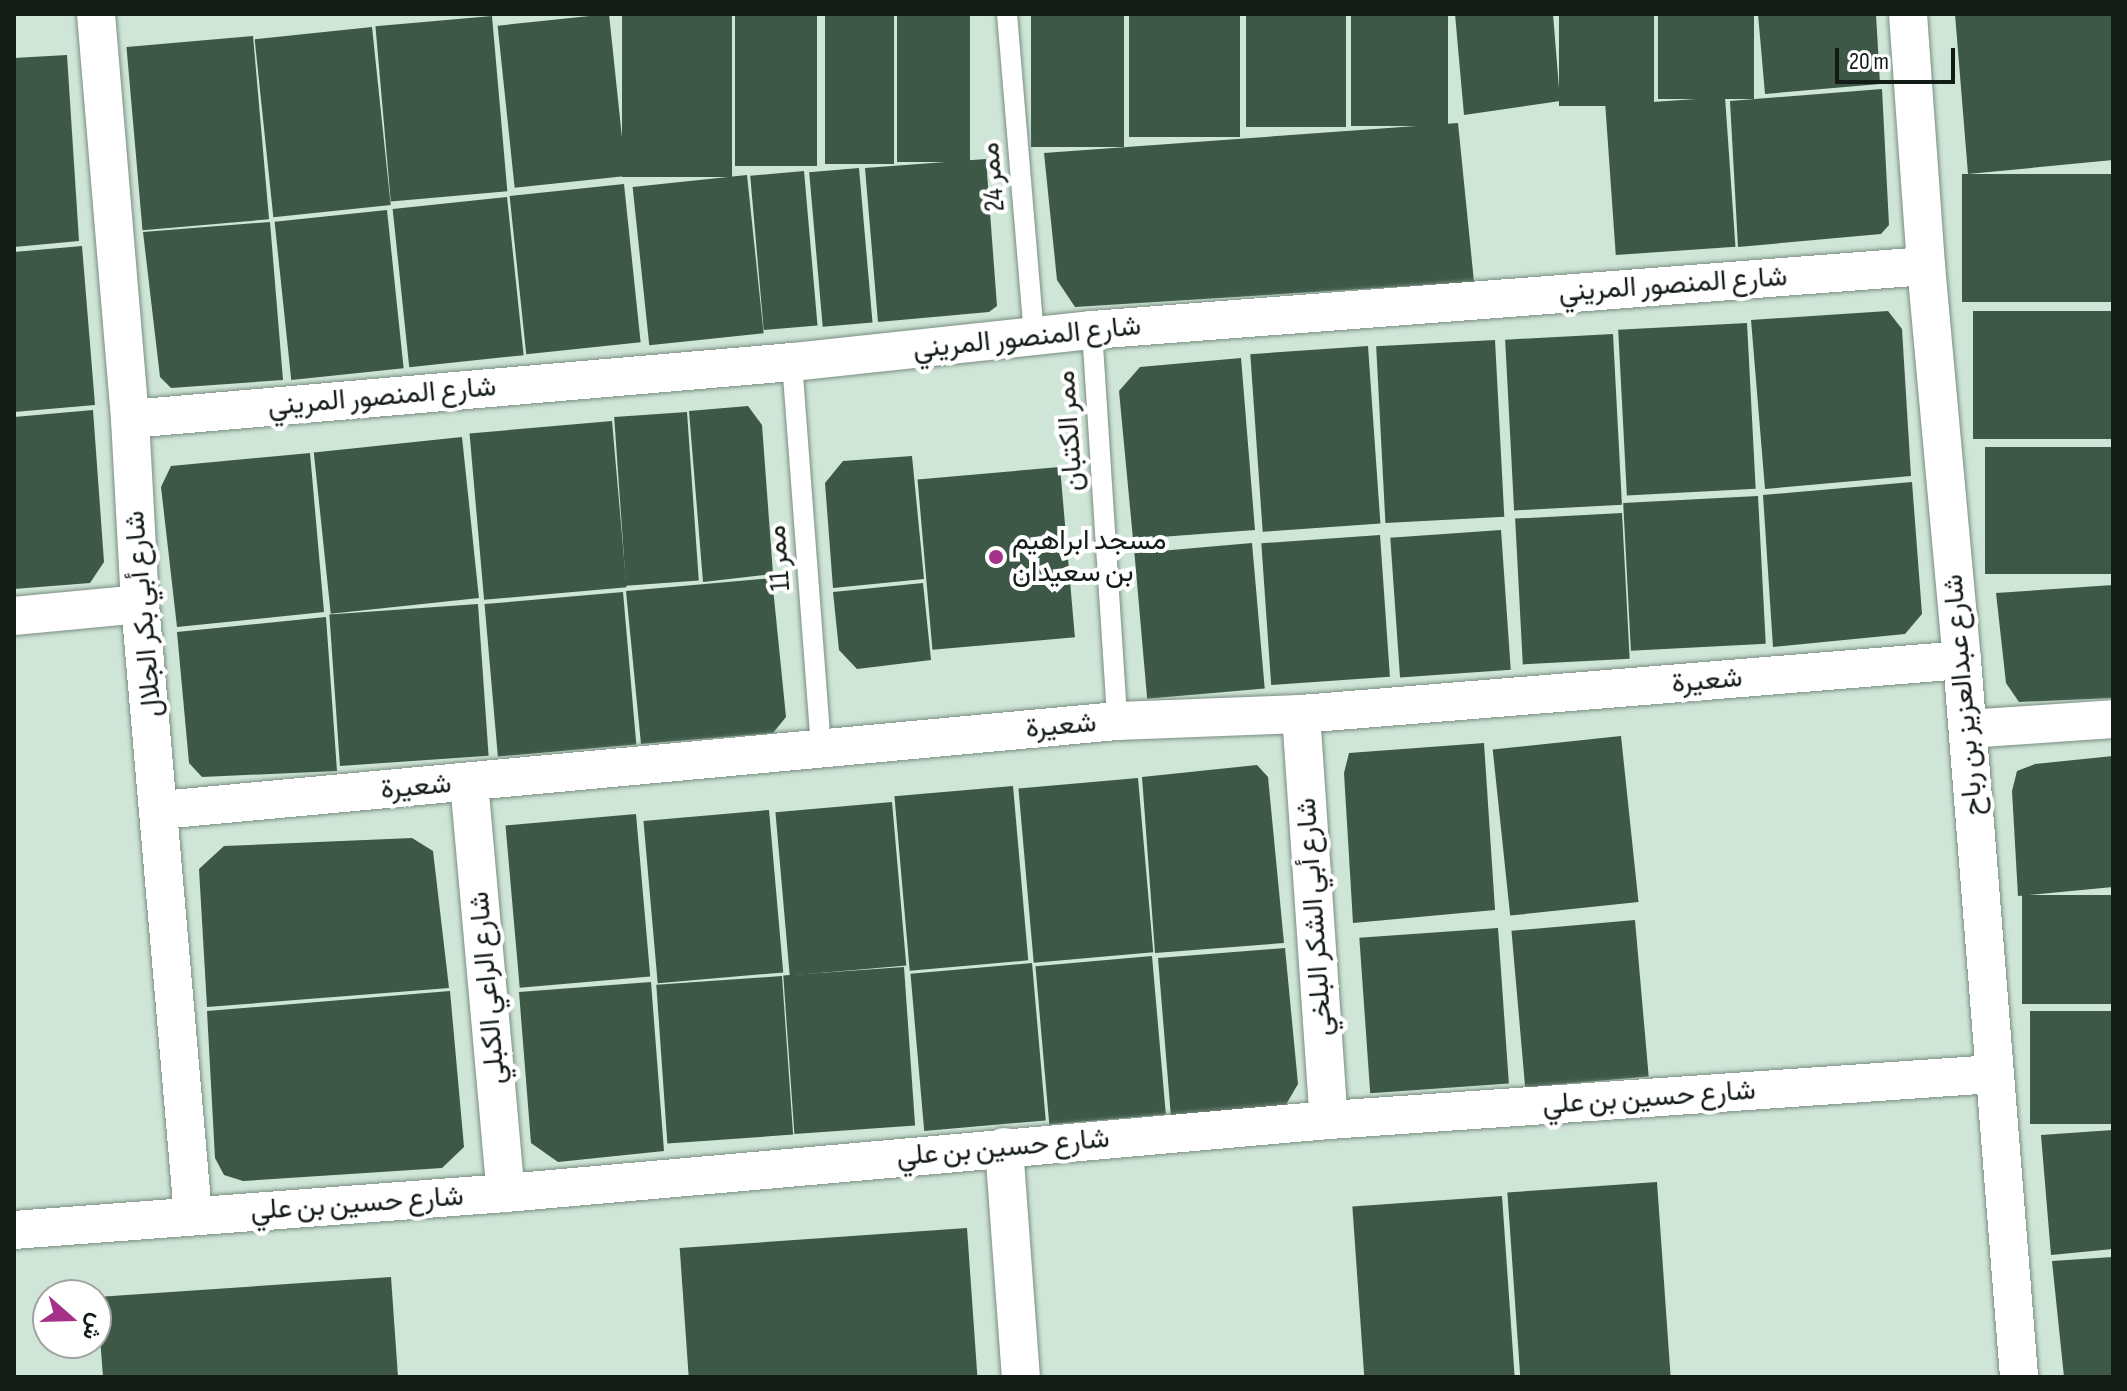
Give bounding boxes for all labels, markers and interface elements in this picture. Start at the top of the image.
scale bar [1839,32,1959,82]
text: 20 m [1849,47,1889,76]
street label: ممر 24 [973,141,1013,213]
street label: شارع المنصور المريني [1558,260,1788,310]
street label: شارع المنصور المريني [911,309,1143,367]
street label: ممر الكتبان [1049,369,1091,493]
street label: شارع المنصور المريني [266,370,498,424]
street label: شارع أبي بكر الجلال [118,509,170,719]
street label: ممر 11 [760,524,798,592]
place label: مسجد ابراهيم بن سعيدان [1012,524,1167,590]
marker: مسجد ابراهيم بن سعيدان [987,548,1005,566]
street label: شارع عبدالعزيز بن رباح [1937,573,1991,817]
street label: شعيرة [1670,661,1744,701]
street label: شعيرة [1024,706,1098,746]
street label: شعيرة [379,767,453,807]
street label: شارع أبي الشكر البلخي [1290,797,1340,1037]
street label: شارع الراعي الكبلي [463,890,513,1086]
street label: شارع حسين بن علي [1541,1074,1757,1122]
street label: شارع حسين بن علي [895,1122,1111,1174]
street label: شارع حسين بن علي [249,1180,465,1228]
north arrow [32,1279,112,1359]
text: ش [76,1310,110,1344]

